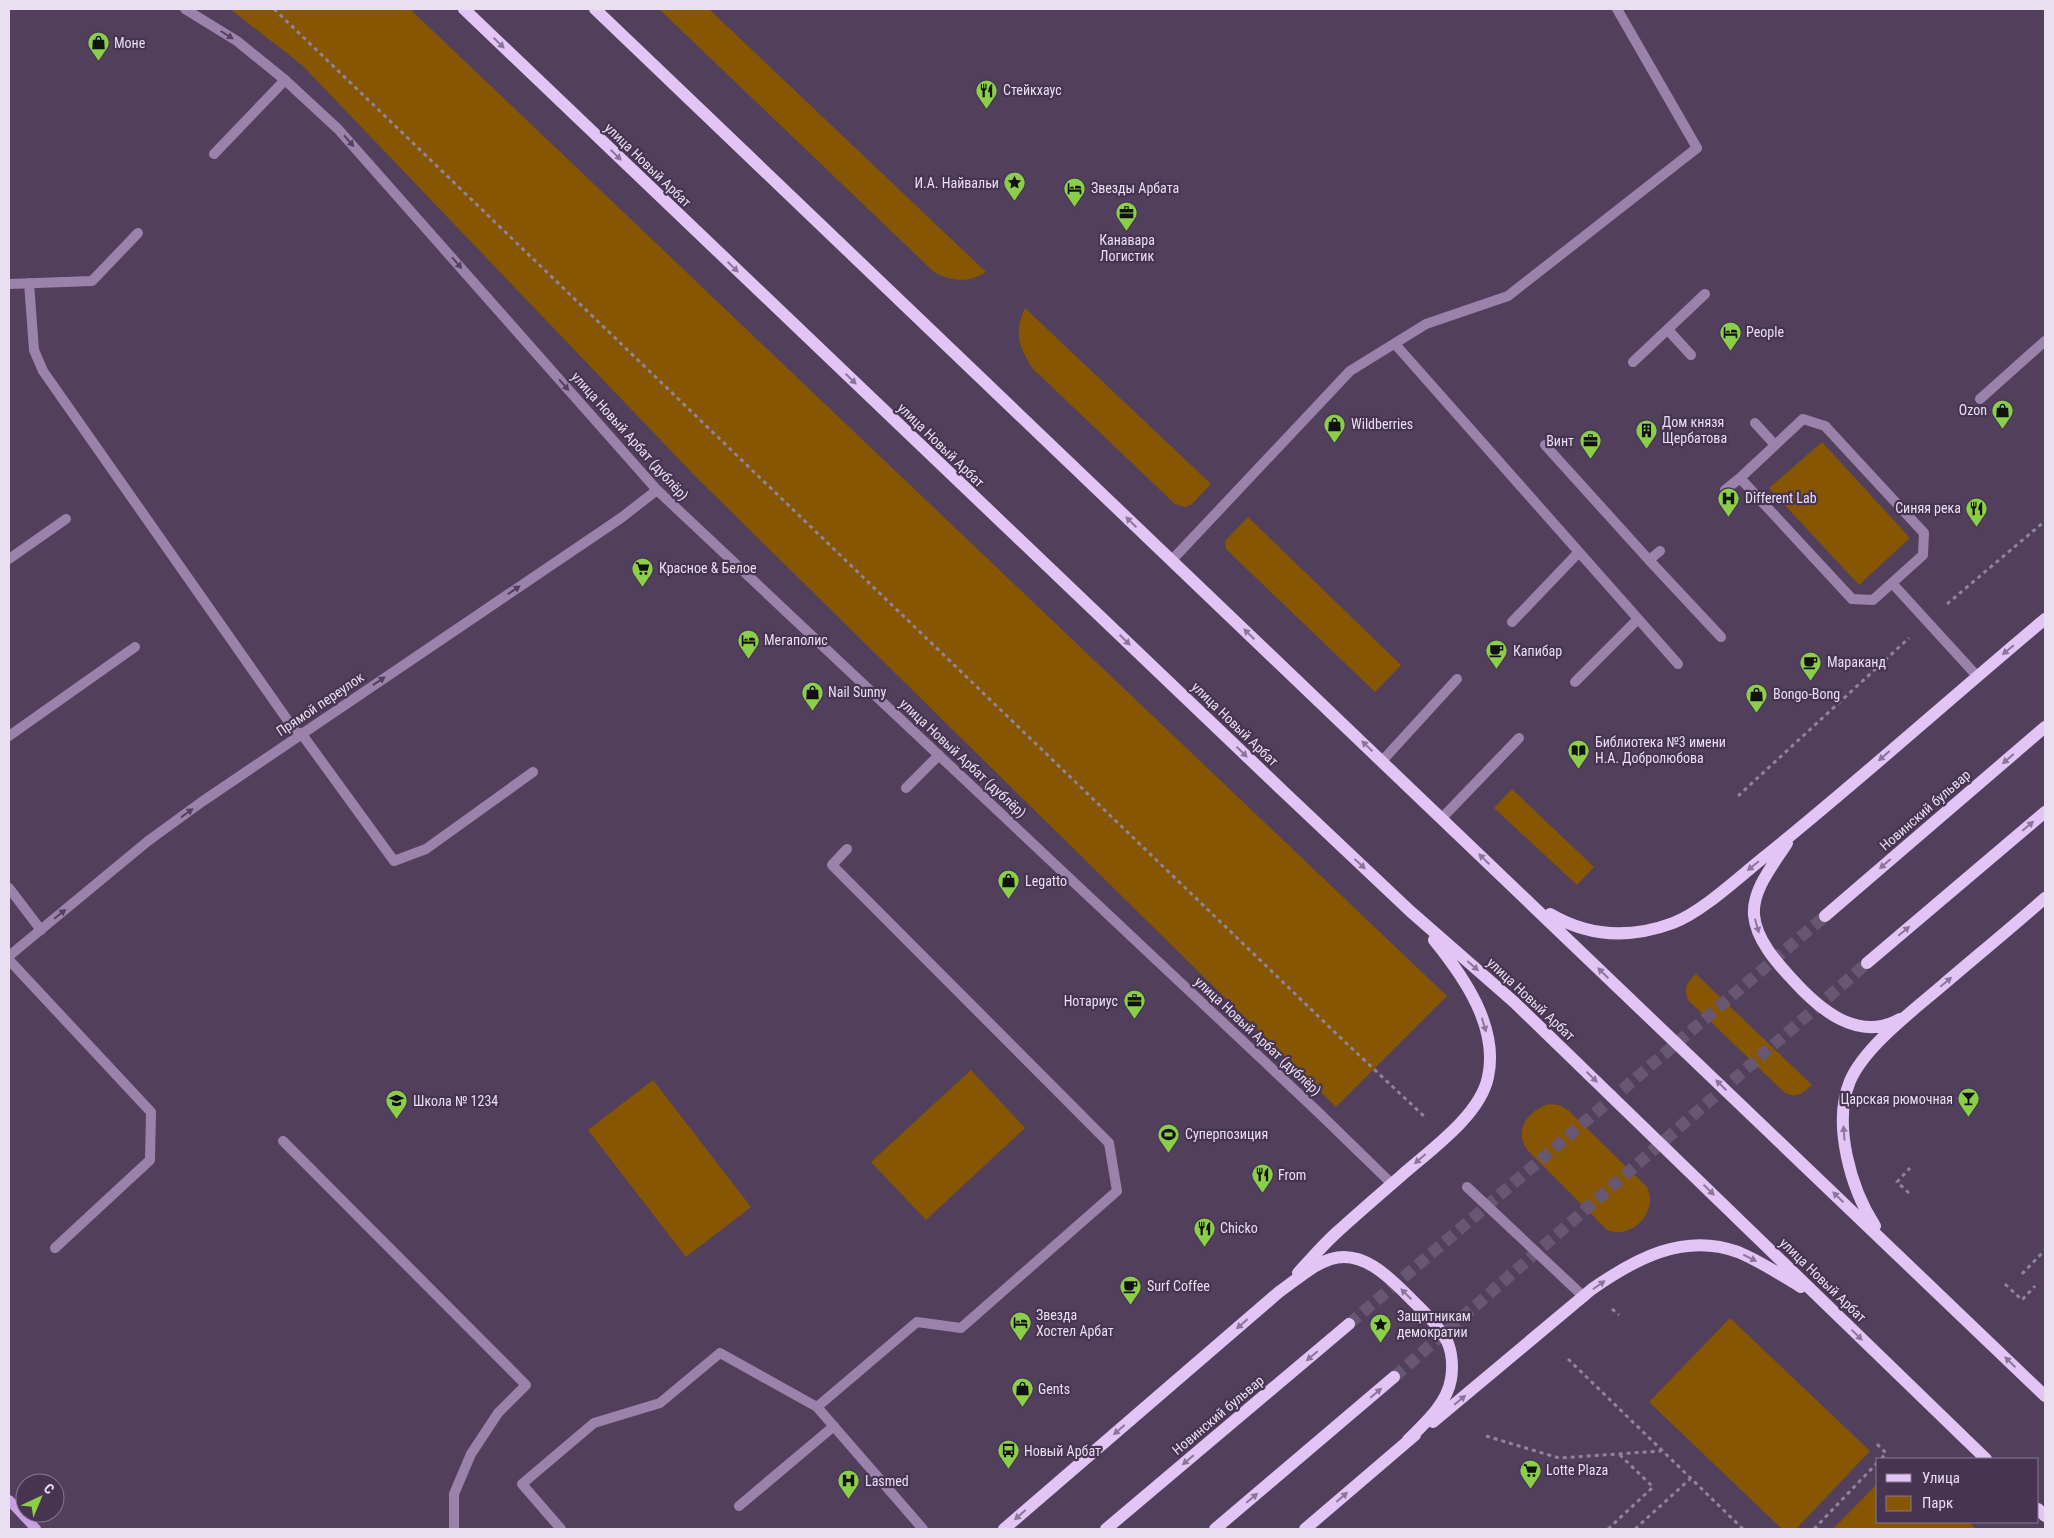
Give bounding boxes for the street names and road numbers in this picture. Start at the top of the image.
street label: улица Новый Арбат [601,120,695,210]
street label: улица Новый Арбат (дублёр) [567,369,692,504]
street label: улица Новый Арбат [894,400,988,490]
street label: Прямой переулок [273,669,367,739]
street label: улица Новый Арбат [1188,679,1282,769]
street label: улица Новый Арбат (дублёр) [896,695,1029,821]
street label: Новинский бульвар [1877,766,1974,854]
street label: улица Новый Арбат [1484,954,1578,1044]
street label: улица Новый Арбат (дублёр) [1191,973,1324,1099]
street label: улица Новый Арбат [1776,1235,1870,1325]
street label: Новинский бульвар [1169,1372,1267,1458]

